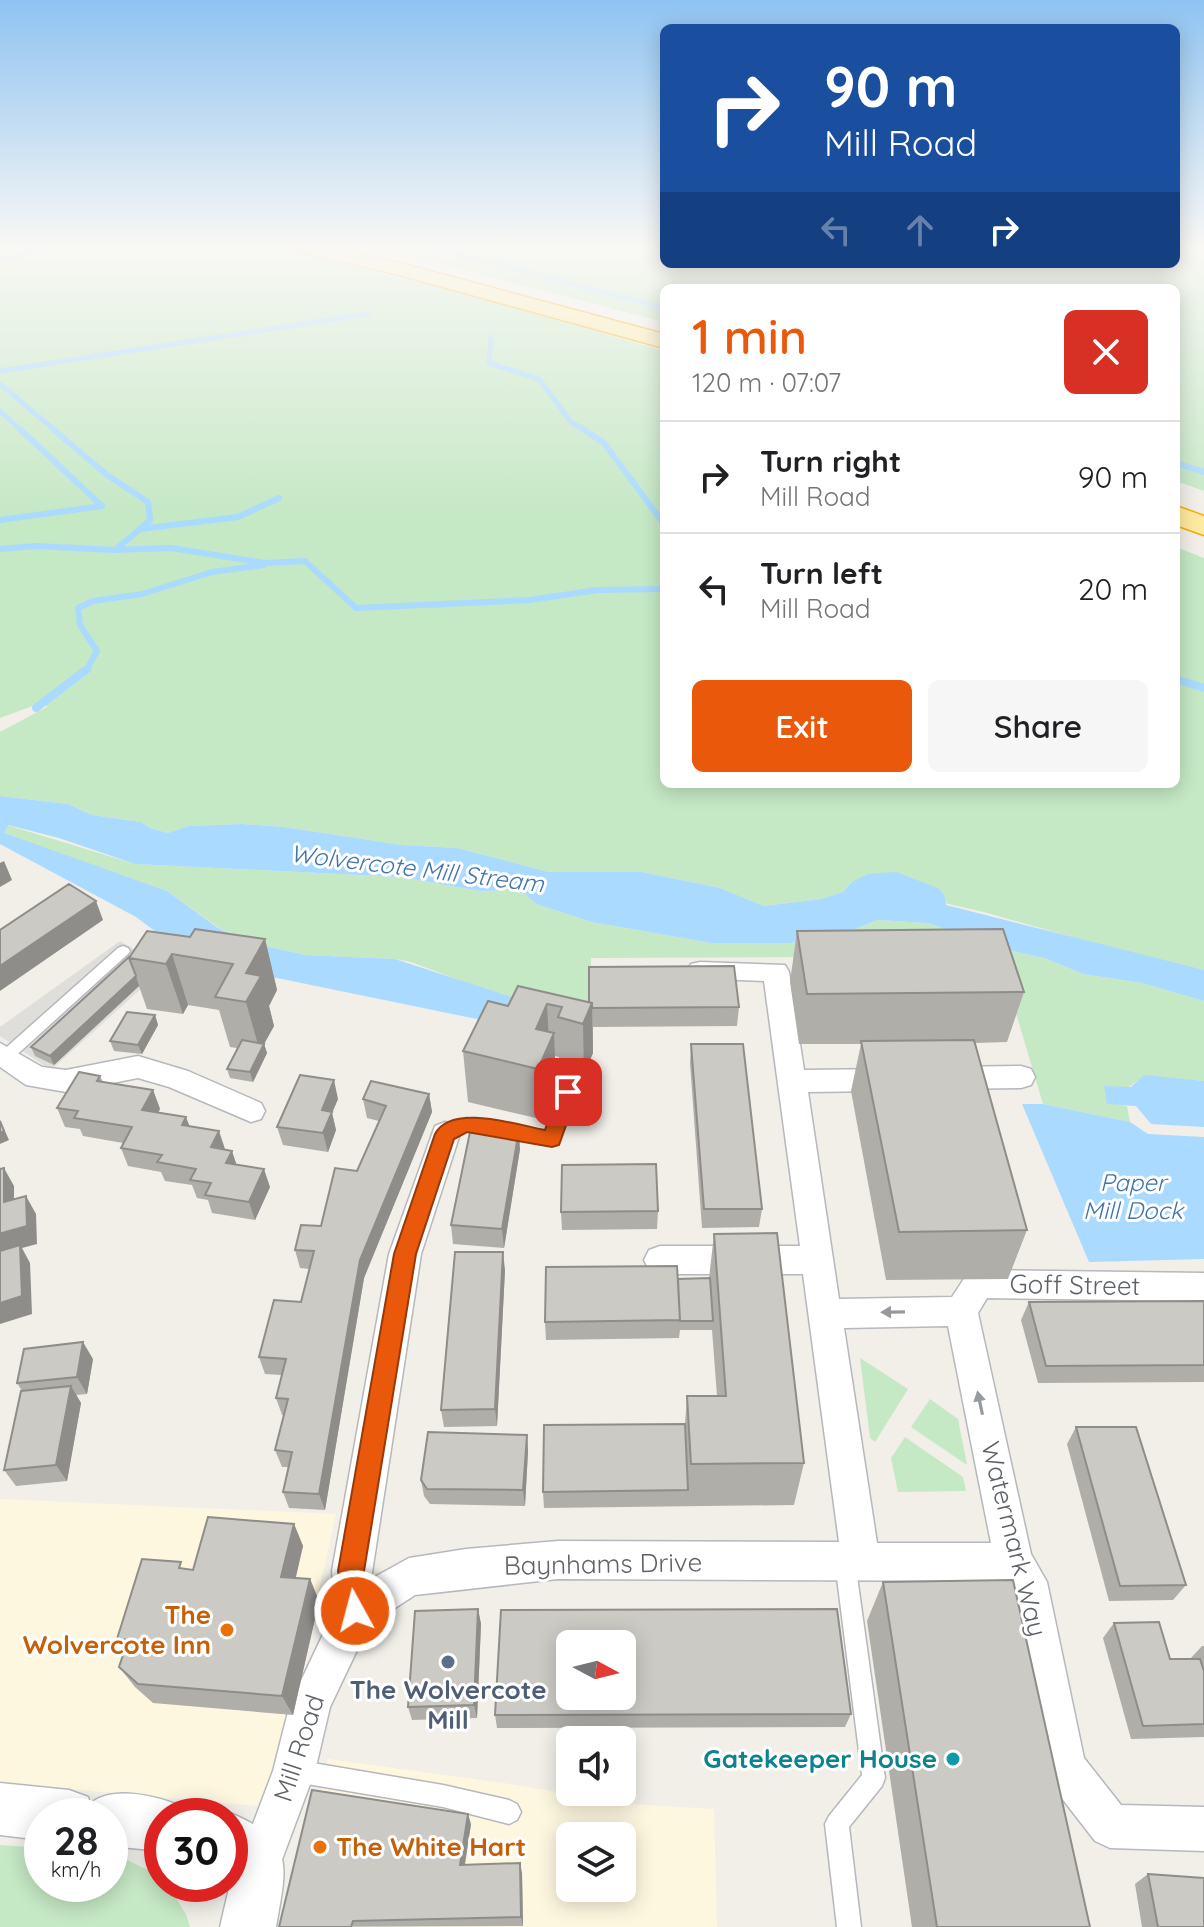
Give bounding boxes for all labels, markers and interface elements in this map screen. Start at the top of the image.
text: 90 m [824,51,958,121]
icon: right [692,56,796,160]
text: Mill Road [824,120,977,165]
icon: left [814,208,858,252]
icon: ahead [898,208,942,252]
icon: right [982,208,1026,252]
text: 1 min [692,306,807,366]
button: close [1064,310,1148,394]
text: 120 m · 07:07 [692,366,841,399]
text: Turn right [760,442,901,480]
icon: right [692,455,736,499]
text: 90 m [1078,458,1148,496]
text: Mill Road [760,480,871,513]
text: Turn left [760,554,883,592]
icon: left [692,567,736,611]
text: 20 m [1078,570,1148,608]
text: Mill Road [760,592,871,625]
button: Exit [692,680,912,772]
button: Share [928,680,1148,772]
water label: Wolvercote Mill Stream [289,838,547,899]
pin [534,1058,602,1126]
icon: arrive [546,1070,590,1114]
water label: Paper Mill Dock [1083,1167,1185,1225]
street label: Goff Street [1009,1267,1141,1302]
one-way arrow [880,1306,905,1318]
one-way arrow [973,1390,986,1415]
street label: Watermark Way [974,1438,1055,1640]
street label: Baynhams Drive [503,1545,703,1582]
position arrow [313,1569,397,1653]
place label: The Wolvercote Inn [23,1598,211,1661]
marker: The Wolvercote Inn [218,1621,236,1639]
north arrow [556,1630,636,1710]
map controls [556,1630,636,1902]
marker: The Wolvercote Mill [439,1653,457,1671]
place label: The Wolvercote Mill [350,1673,546,1736]
street label: Mill Road [266,1690,331,1806]
button: sound [556,1726,636,1806]
place label: Gatekeeper House [703,1742,937,1775]
marker: Gatekeeper House [944,1750,962,1768]
speed limit sign: 30 [144,1798,248,1902]
text: 28 [54,1815,98,1865]
button: layers [556,1822,636,1902]
place label: The White Hart [336,1830,526,1863]
marker: The White Hart [311,1838,329,1856]
text: km/h [51,1857,101,1882]

